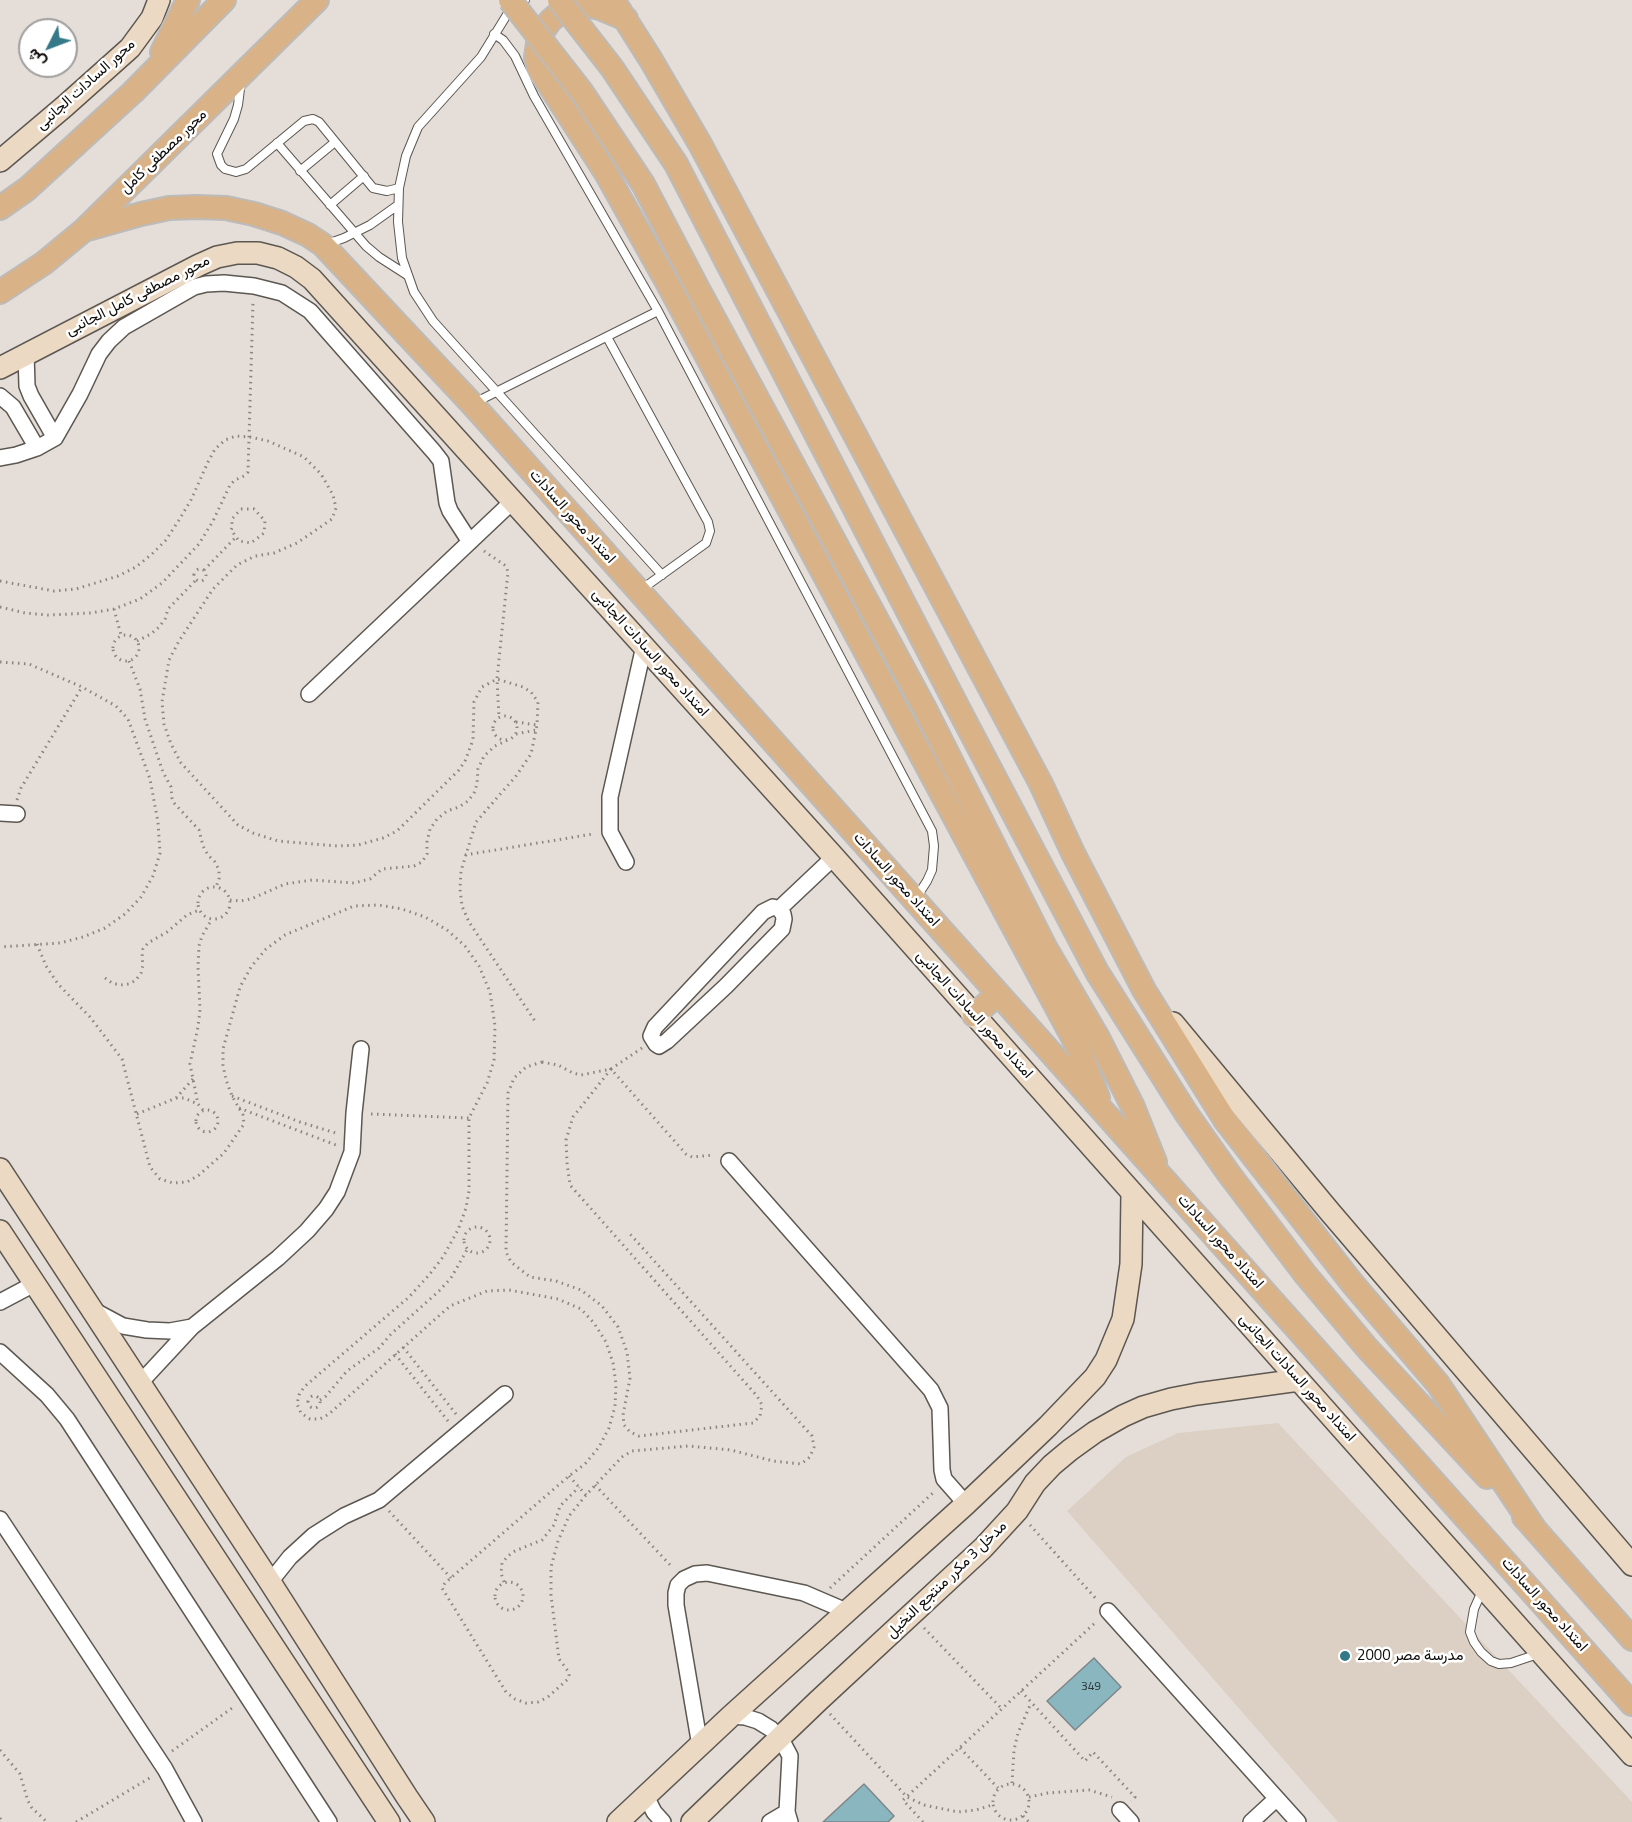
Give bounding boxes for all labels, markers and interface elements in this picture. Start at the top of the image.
north arrow [18,18,78,78]
street label: محور السادات الجانبى [33,36,139,134]
text: ش [21,44,51,74]
street label: محور مصطفى كامل [117,106,211,198]
street label: محور مصطفى كامل الجانبى [63,252,213,340]
street label: امتداد محور السادات [525,466,619,568]
street label: امتداد محور السادات الجانبى [588,585,712,721]
street label: امتداد محور السادات [849,829,943,931]
street label: امتداد محور السادات الجانبى [912,947,1036,1083]
street label: امتداد محور السادات [1173,1191,1267,1293]
street label: امتداد محور السادات الجانبى [1235,1310,1359,1446]
street label: مدخل 3 مكرر منتجع النخيل [883,1518,1011,1642]
street label: امتداد محور السادات [1497,1554,1591,1656]
place label: مدرسة مصر 2000 [1357,1647,1463,1665]
marker: مدرسة مصر 2000 [1338,1649,1352,1663]
house number: 349 [1081,1680,1101,1694]

